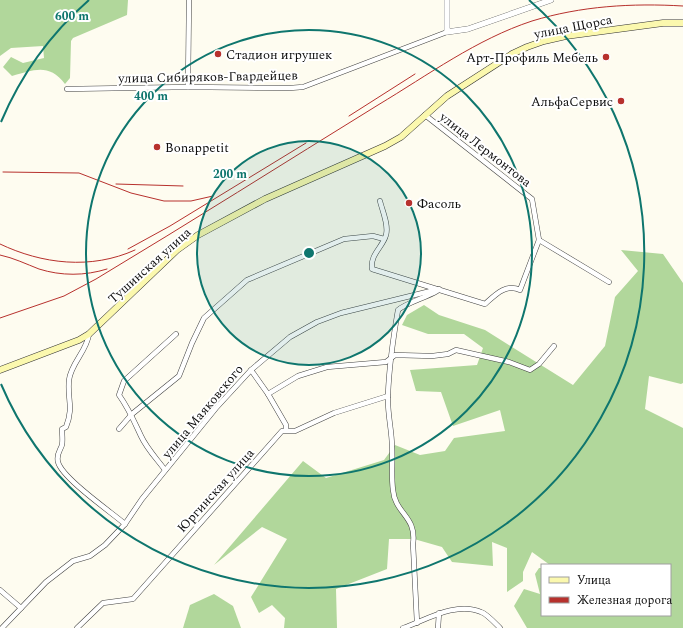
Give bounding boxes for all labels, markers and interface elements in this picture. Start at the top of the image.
text: 600 m [55,7,89,26]
street label: улица Щорса [531,9,615,45]
place label: Стадион игрушек [226,45,332,65]
place label: Арт-Профиль Мебель [466,48,598,68]
marker: Стадион игрушек [213,49,223,59]
marker: Арт-Профиль Мебель [601,52,611,62]
street label: улица Сибиряков-Гвардейцев [117,65,298,89]
text: 400 m [134,87,168,106]
place label: АльфаСервис [531,92,613,112]
marker: АльфаСервис [616,96,626,106]
street label: улица Лермонтова [434,107,536,192]
place label: Bonappetit [165,138,229,158]
marker: Bonappetit [152,142,162,152]
text: 200 m [213,165,247,184]
place label: Фасоль [417,194,462,214]
marker: Фасоль [404,198,414,208]
street label: Тушинская улица [104,222,196,309]
centre of rings [302,246,316,260]
street label: улица Маяковского [157,360,248,464]
street label: Юргинская улица [172,444,260,537]
legend [541,564,671,616]
text: Улица [577,571,611,590]
text: Железная дорога [577,591,672,610]

